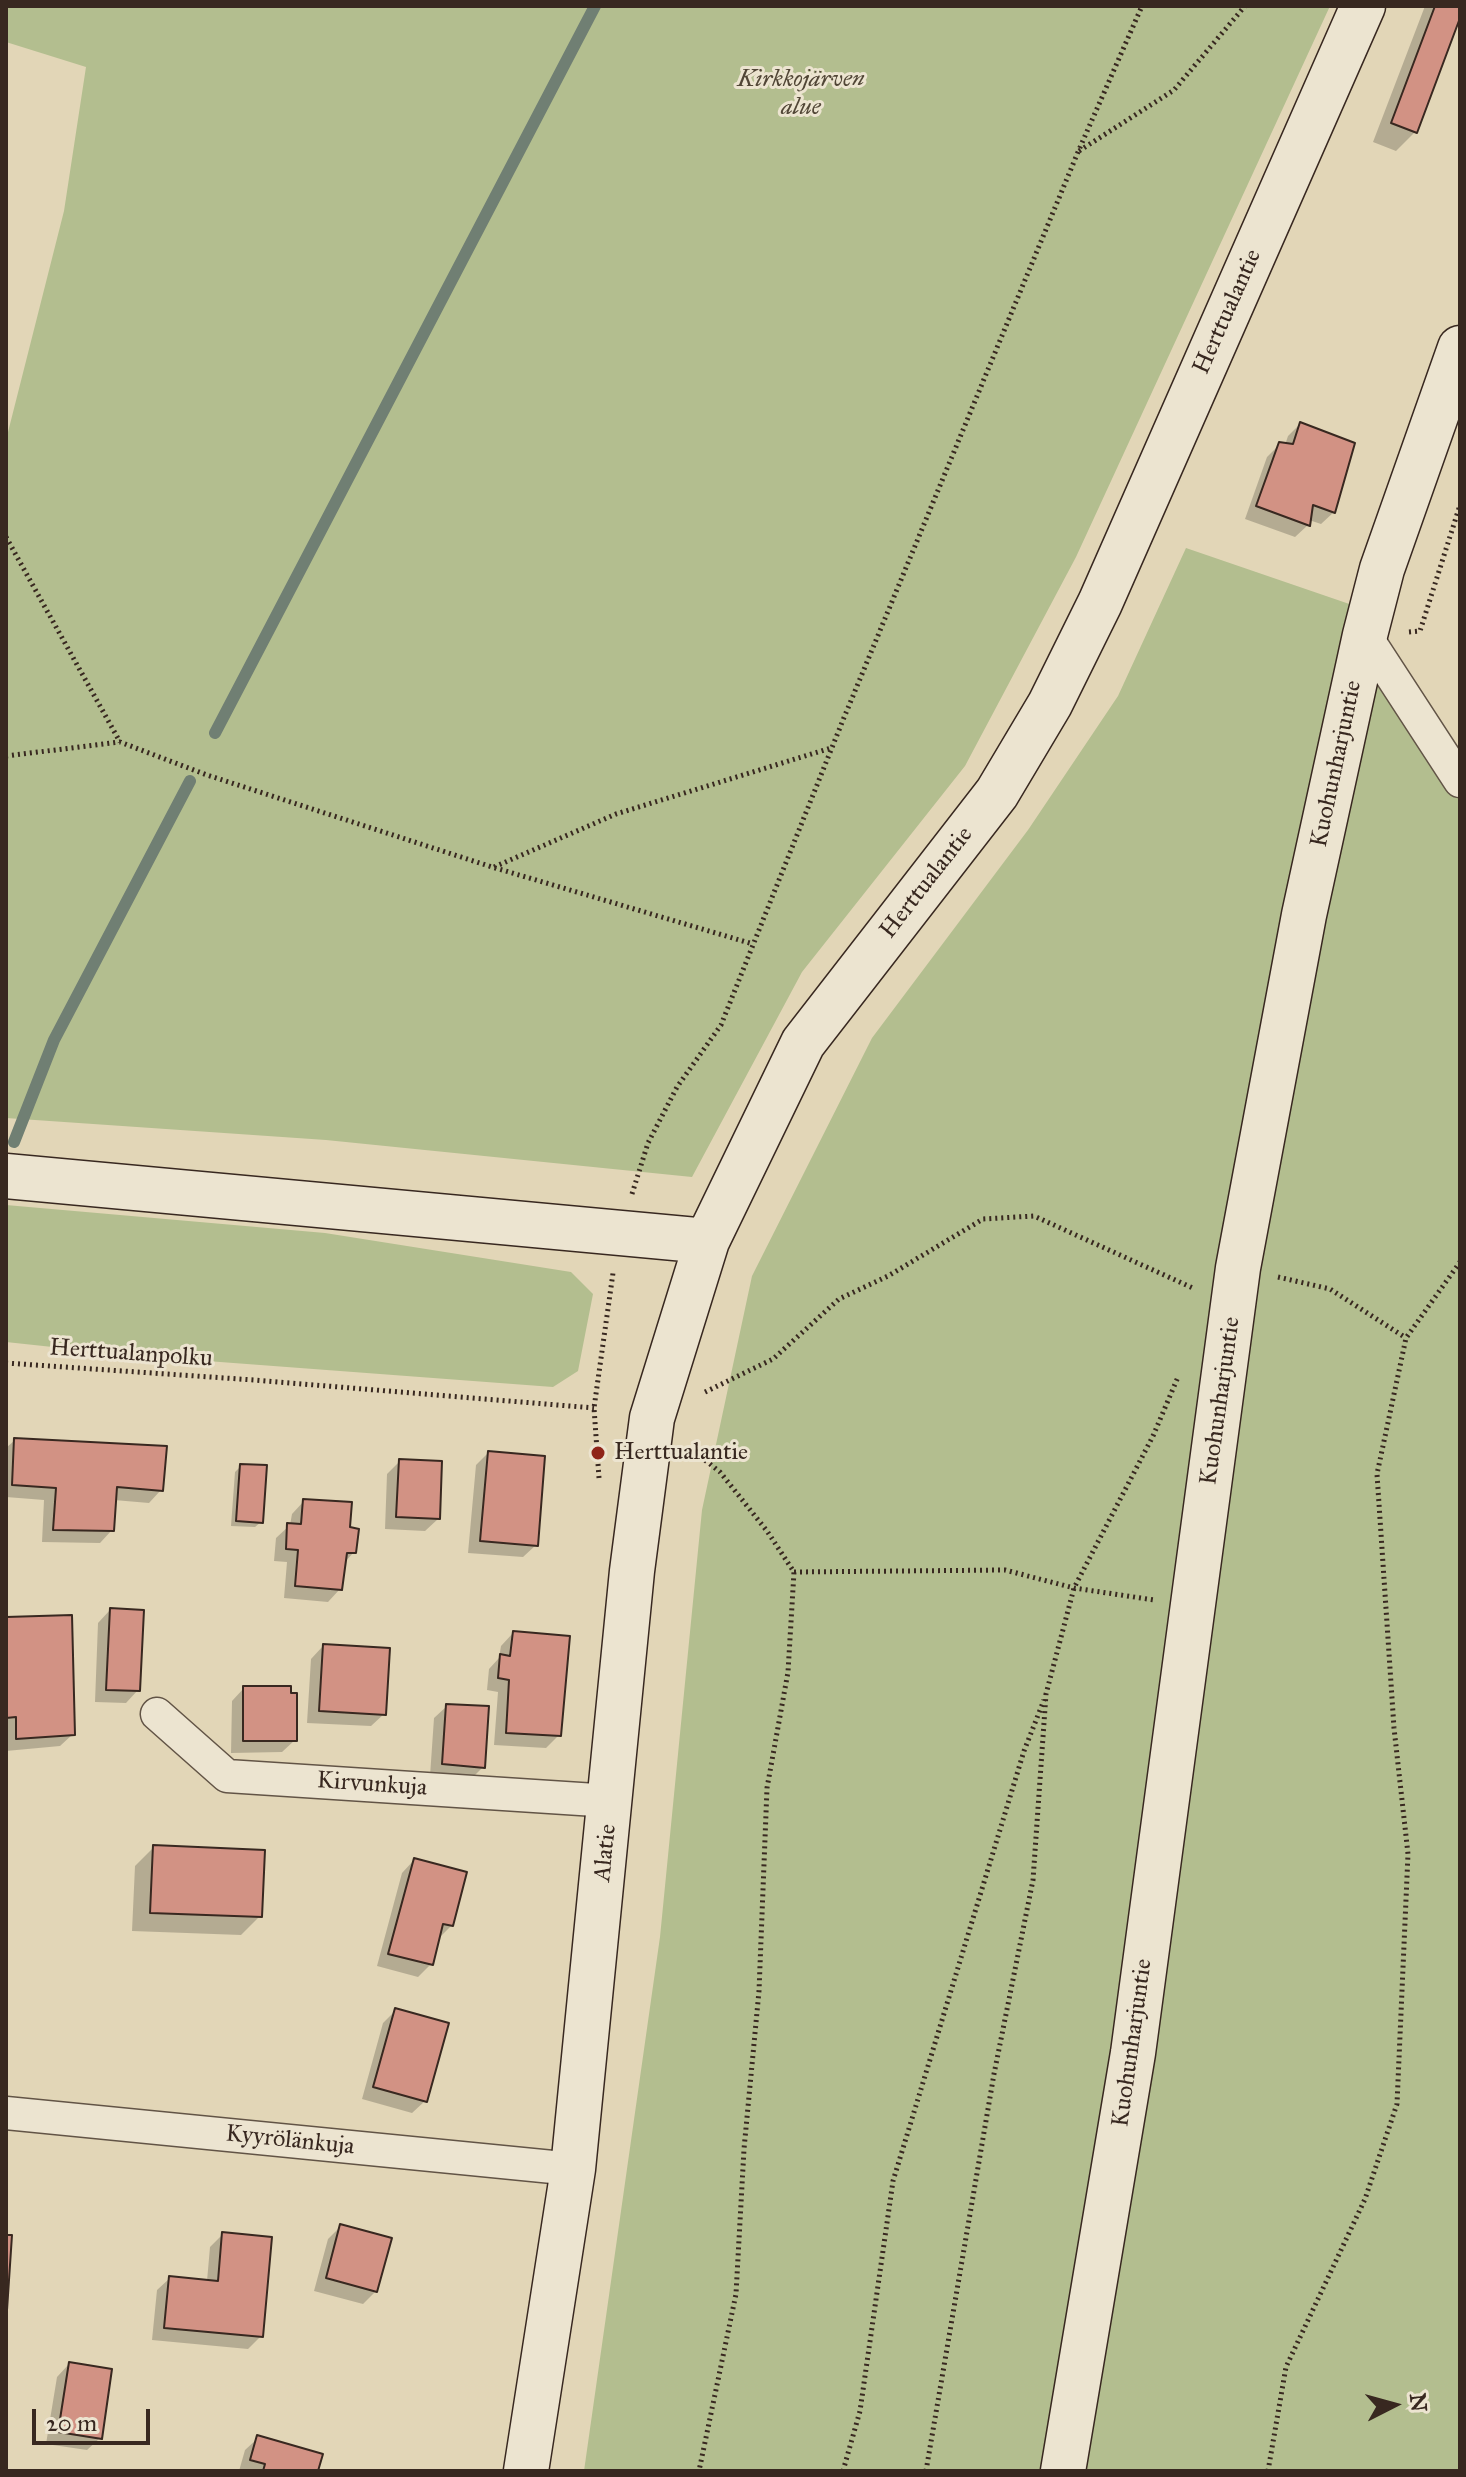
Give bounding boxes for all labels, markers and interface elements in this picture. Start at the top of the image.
park label: Kirkkojärven alue [737,66,865,122]
street label: Herttualantie [1188,245,1268,379]
street label: Kuohunharjuntie [1305,678,1369,850]
street label: Herttualantie [874,821,980,945]
street label: Kuohunharjuntie [1195,1315,1247,1487]
street label: Herttualanpolku [48,1334,214,1374]
place label: Herttualantie [614,1439,748,1467]
marker: Herttualantie [589,1444,607,1462]
street label: Kirvunkuja [316,1767,428,1803]
street label: Alatie [589,1823,623,1883]
street label: Kuohunharjuntie [1107,1957,1159,2129]
street label: Kyyrölänkuja [224,2120,356,2162]
north arrow [1354,2365,1434,2445]
text: N [1404,2392,1433,2413]
scale bar [36,2393,154,2443]
text: 20 m [46,2408,97,2438]

